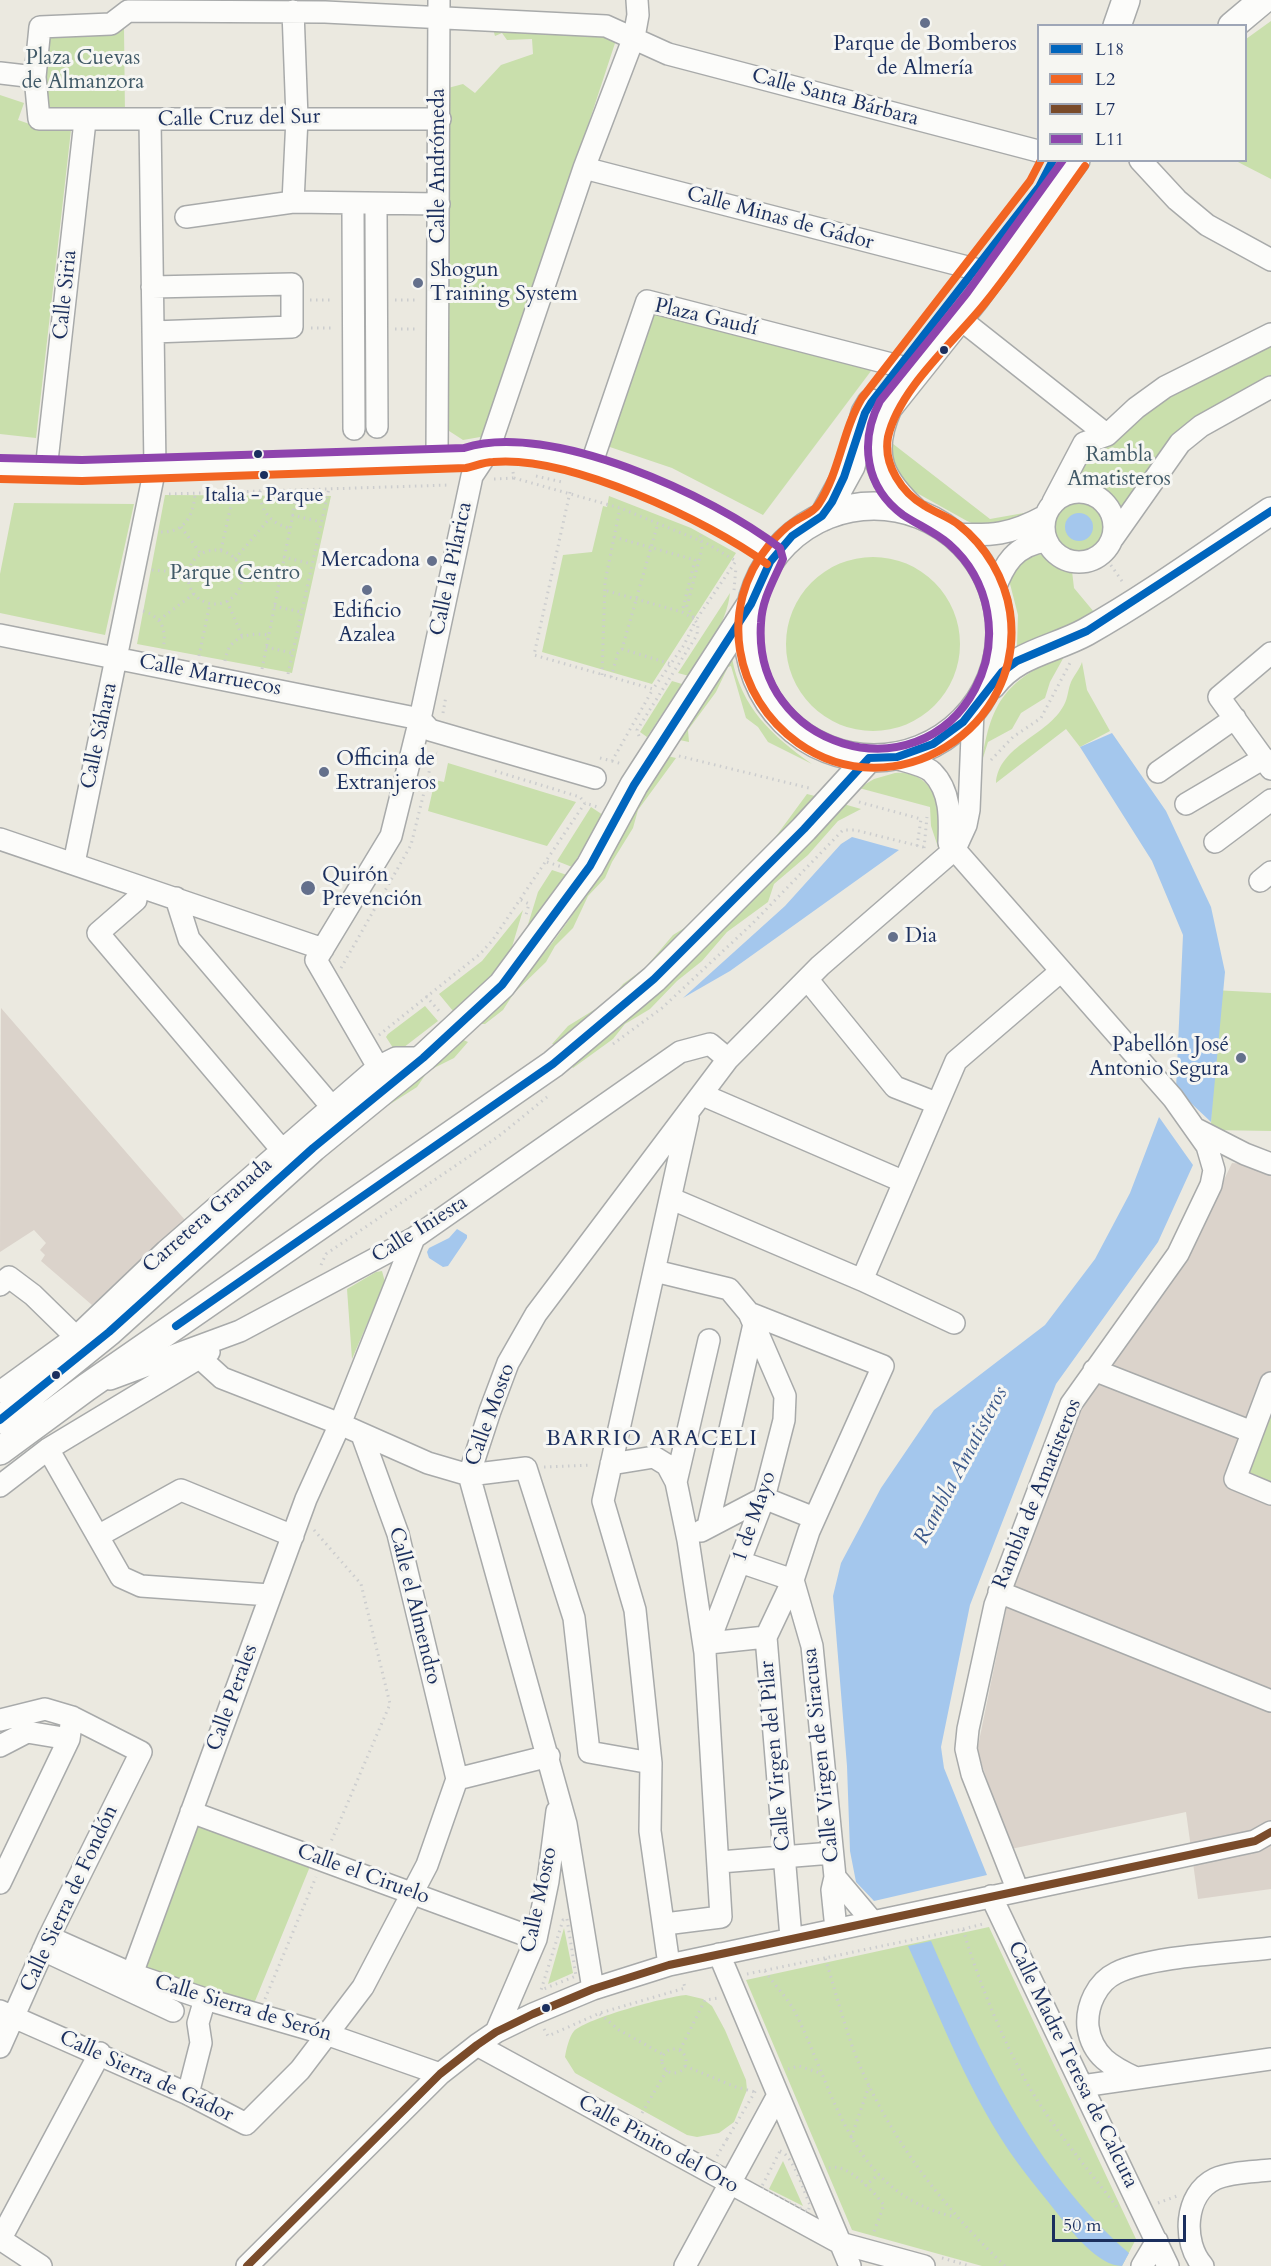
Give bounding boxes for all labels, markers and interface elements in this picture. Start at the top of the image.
marker: Parque de Bomberos de Almería [918,16,932,30]
legend [1037,24,1247,162]
place label: Parque de Bomberos de Almería [833,32,1017,82]
text: L18 [1095,37,1124,62]
park label: Plaza Cuevas de Almanzora [22,46,144,96]
street label: Calle Santa Bárbara [749,64,921,132]
text: L2 [1095,67,1115,92]
street label: Calle Andrómeda [426,88,452,244]
text: L7 [1095,97,1115,122]
street label: Calle Cruz del Sur [157,105,321,133]
text: L11 [1095,127,1124,152]
street label: Calle Minas de Gádor [684,182,876,256]
street label: Calle Siria [49,249,83,341]
place label: Shogun Training System [430,258,578,308]
marker: Shogun Training System [411,276,425,290]
street label: Plaza Gaudí [652,294,760,342]
unlabelled marker [938,344,950,356]
park label: Rambla Amatisteros [1067,443,1171,493]
unlabelled marker [252,448,264,460]
marker: Italia - Parque [258,469,270,481]
place label: Italia - Parque [204,484,324,508]
street label: Calle la Pilarica [426,500,478,638]
place label: Mercadona [321,548,420,574]
marker: Mercadona [425,554,439,568]
park label: Parque Centro [170,561,300,587]
marker: Edificio Azalea [360,583,374,597]
place label: Edificio Azalea [333,599,401,649]
street label: Calle Marruecos [137,650,283,702]
street label: Calle Sáhara [76,681,124,791]
place label: Officina de Extranjeros [336,747,436,797]
marker: Officina de Extranjeros [317,765,331,779]
place label: Quirón Prevención [322,863,422,913]
marker: Quirón Prevención [299,879,317,897]
place label: Dia [905,924,937,950]
marker: Dia [886,930,900,944]
place label: Pabellón José Antonio Segura [1089,1033,1229,1083]
marker: Pabellón José Antonio Segura [1234,1051,1248,1065]
street label: Carretera Granada [138,1153,278,1279]
street label: Calle Iniesta [367,1191,473,1269]
street label: Calle Mosto [461,1360,521,1470]
unlabelled marker [50,1369,62,1381]
water label: Rambla Amatisteros [909,1382,1015,1550]
street label: Rambla de Amatisteros [988,1395,1088,1593]
district label: BARRIO ARACELI [546,1427,758,1453]
street label: 1 de Mayo [728,1468,782,1566]
street label: Calle el Almendro [382,1525,446,1687]
street label: Calle Perales [202,1641,264,1755]
street label: Calle Virgen de Siracusa [798,1646,846,1864]
street label: Calle Virgen del Pilar [755,1660,797,1852]
street label: Calle Sierra de Fondón [16,1802,124,1996]
street label: Calle el Ciruelo [293,1839,433,1911]
street label: Calle Mosto [517,1845,563,1955]
street label: Calle Madre Teresa de Calcuta [1001,1938,1143,2192]
street label: Calle Sierra de Serón [151,1970,335,2048]
unlabelled marker [540,2002,552,2014]
street label: Calle Sierra de Gádor [55,2026,237,2128]
street label: Calle Pinito del Oro [573,2090,743,2200]
scale bar [1055,2203,1188,2241]
text: 50 m [1063,2213,1102,2238]

